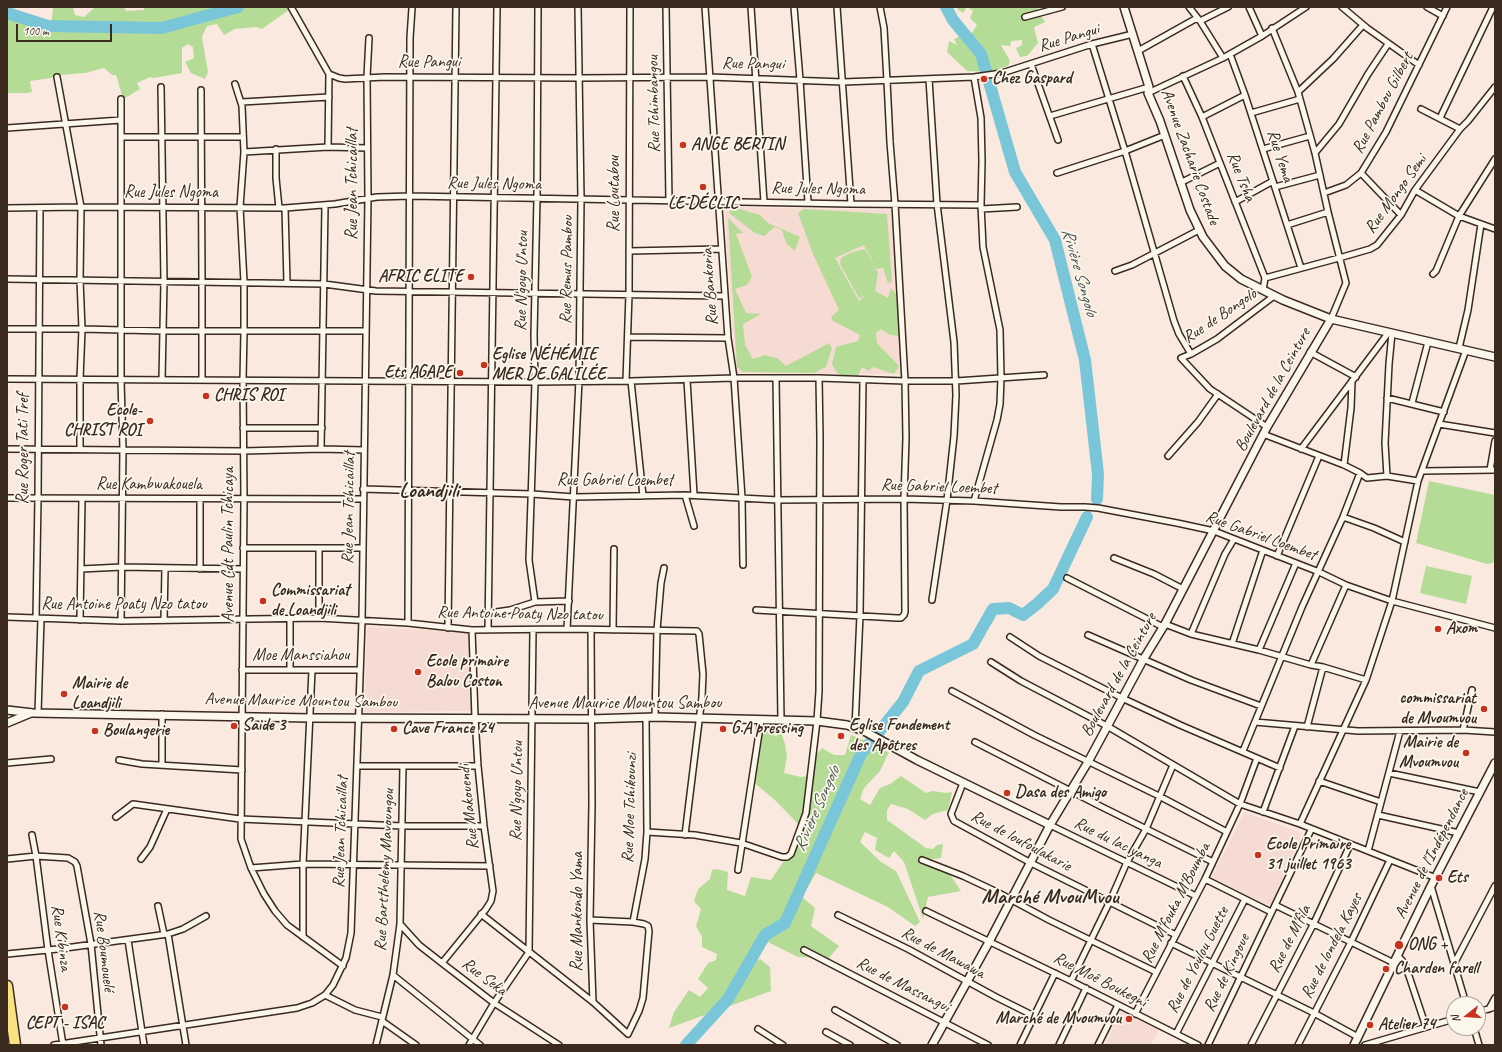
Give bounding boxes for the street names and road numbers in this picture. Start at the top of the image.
street label: Rue Pangui [1036,19,1102,57]
street label: Rue Pambou Gilbert [1348,49,1418,157]
street label: Rue Pangui [398,53,460,73]
street label: Rue Pangui [722,53,784,75]
street label: Rue Tchimbangou [643,55,665,153]
street label: Avenue Zacharie Costade [1156,86,1224,228]
street label: Rue Yema [1262,127,1298,185]
street label: Rue Jean Tchicaillat [343,128,363,240]
street label: Rue Tsha [1222,149,1260,205]
street label: Rue Mongo Semi [1360,150,1432,238]
street label: Rue Loutabou [605,156,625,232]
street label: Rue Jules Ngoma [447,173,541,195]
street label: Rue Jules Ngoma [771,178,865,200]
street label: Rue Jules Ngoma [124,183,218,203]
street label: Rue Remus Pambou [556,216,578,324]
street label: Rue N'goyo U'ntou [511,231,533,331]
street label: Rue Bankoria [697,248,723,326]
street label: Rue de Bongolo [1179,284,1261,348]
street label: Boulevard de la Ceinture [1231,325,1315,455]
street label: Rue Roger Tati Tref [14,394,34,504]
street label: Rue Jean Tchicaillat [338,452,360,564]
street label: Avenue Cdt Paulin Tchicaya [219,467,239,623]
street label: Rue Gabriel Loembet [557,471,673,491]
street label: Rue Kambwakouela [96,475,202,495]
street label: Rue Gabriel Loembet [881,475,997,499]
street label: Rue Gabriel Loembet [1203,507,1319,565]
street label: Rue Antoine Poaty Nzo tatou [41,595,207,615]
street label: Rue Antoine Poaty Nzo tatou [437,602,603,626]
street label: Boulevard de la Ceinture [1077,610,1161,740]
street label: Moe Manssiahou [252,646,350,666]
street label: Avenue Maurice Mountou Sambou [204,689,398,713]
street label: Avenue Maurice Mountou Sambou [529,694,721,714]
street label: Rue N'goyo U'ntou [506,741,528,841]
street label: Rue Moe Tchikounzi [618,752,642,864]
street label: Rue Makouendi [454,763,484,851]
street label: Rue Jean Tchicaillat [329,776,353,888]
street label: Avenue de l'Indépendance [1390,786,1474,922]
street label: Rue Bartthelemy Mavoungou [371,788,399,952]
street label: Rue de loufoulakarie [967,806,1075,876]
street label: Rue du lac yanga [1071,813,1165,873]
street label: Rue M'fouka M'Boumba [1137,839,1215,967]
street label: Rue Mankondo Yama [568,852,588,972]
street label: Rue de londela Kayes [1297,890,1367,1002]
street label: Rue de M'fila [1264,902,1316,976]
street label: Rue Kibinza [46,903,76,973]
street label: Rue de Youlou Guette [1162,903,1234,1017]
street label: Rue Boumouelé [89,909,119,993]
street label: Rue de Mawawa [898,922,988,984]
street label: Rue de Kingoue [1199,931,1255,1015]
street label: Rue Moê Boukegni [1050,948,1150,1012]
street label: Rue de Massangui [853,953,953,1017]
street label: Rue Seka [457,954,511,1000]

